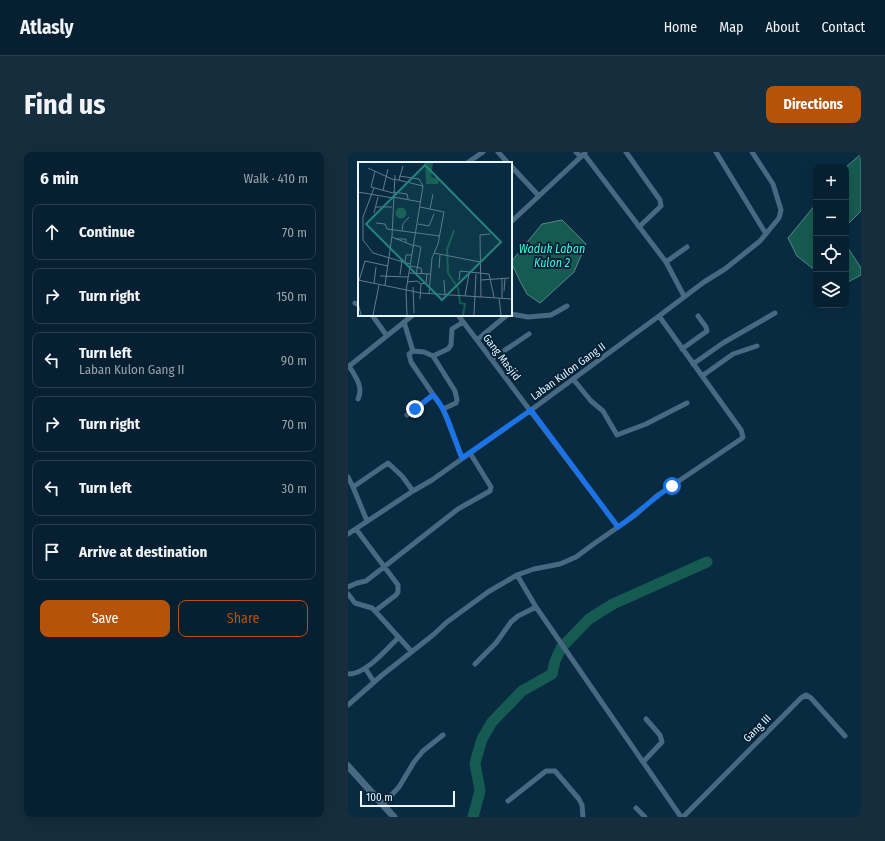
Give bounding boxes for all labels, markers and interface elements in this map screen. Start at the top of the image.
text: Atlasly [20,16,74,39]
text: Home [664,19,697,36]
text: Map [719,19,743,36]
text: About [765,19,800,36]
text: Contact [822,19,865,36]
button: Directions [766,86,861,123]
text: Find us [24,88,106,121]
inset map [358,162,512,316]
map controls [813,164,849,308]
button: + [813,164,849,200]
text: 6 min [40,168,79,189]
text: Walk · 410 m [244,171,308,186]
button: − [813,200,849,236]
icon: ahead [41,221,63,243]
text: Continue [79,223,135,241]
text: 70 m [282,225,307,240]
button: locate [813,236,849,272]
water label: Waduk Laban Kulon 2 [519,242,585,270]
button: layers [813,272,849,308]
icon: right [41,285,63,307]
text: Turn right [79,287,140,305]
text: 150 m [276,289,307,304]
street label: Gang Masjid [480,332,523,383]
street label: Laban Kulon Gang II [528,340,608,403]
text: Turn left [79,344,132,362]
icon: left [41,349,63,371]
text: 90 m [281,353,307,368]
text: Laban Kulon Gang II [79,362,184,377]
route end [406,400,424,418]
icon: right [41,413,63,435]
text: Turn right [79,415,140,433]
text: 70 m [282,417,307,432]
icon: left [41,477,63,499]
route start [663,477,681,495]
text: Turn left [79,479,132,497]
text: 30 m [281,481,307,496]
icon: arrive [41,541,63,563]
text: Arrive at destination [79,543,207,561]
button: Save [40,600,170,637]
button: Share [178,600,308,637]
street label: Gang III [741,712,774,745]
scale bar [360,789,455,808]
text: 100 m [366,791,393,804]

